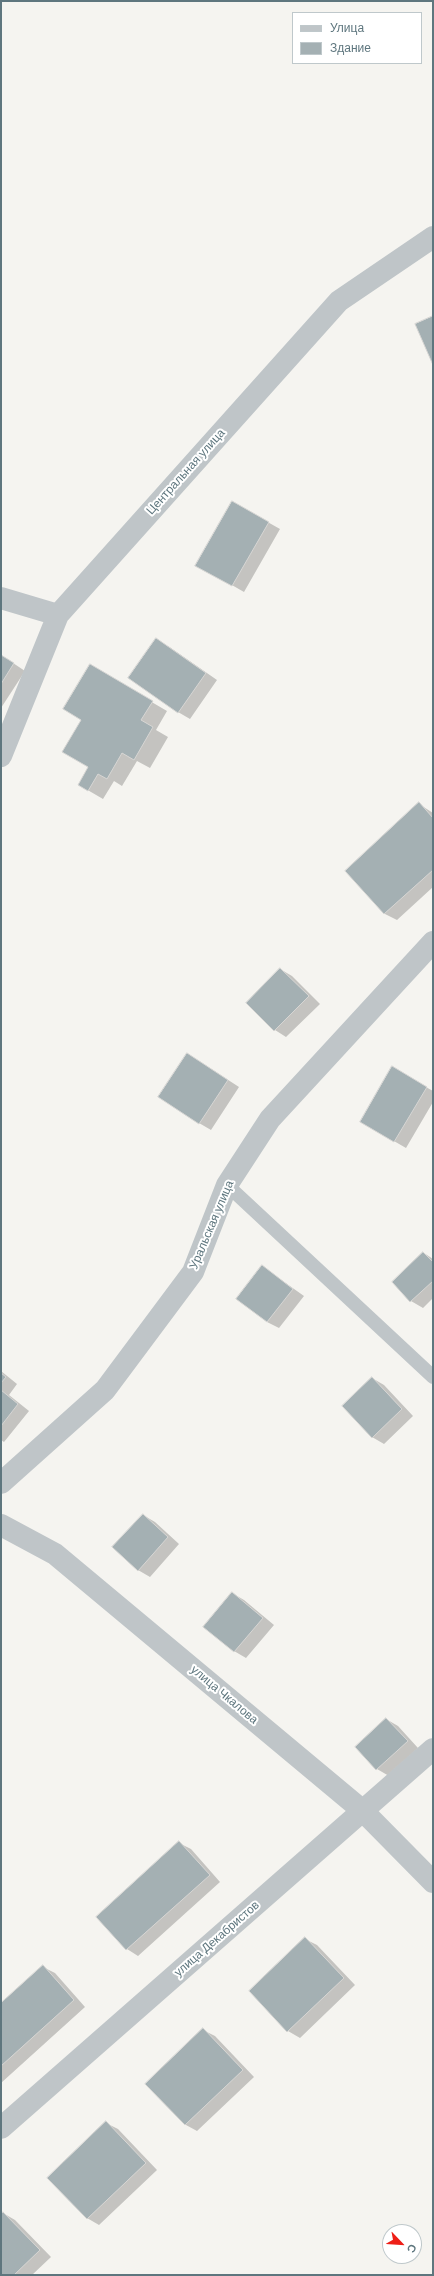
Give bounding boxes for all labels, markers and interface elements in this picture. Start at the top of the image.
legend [292,12,422,64]
text: Улица [330,21,364,35]
text: Здание [330,41,371,55]
street label: Центральная улица [144,426,228,518]
street label: Уральская улица [187,1179,237,1271]
street label: улица Чкалова [187,1663,261,1727]
street label: улица Декабристов [172,1898,262,1980]
north arrow [382,2224,422,2264]
text: С [405,2243,419,2255]

